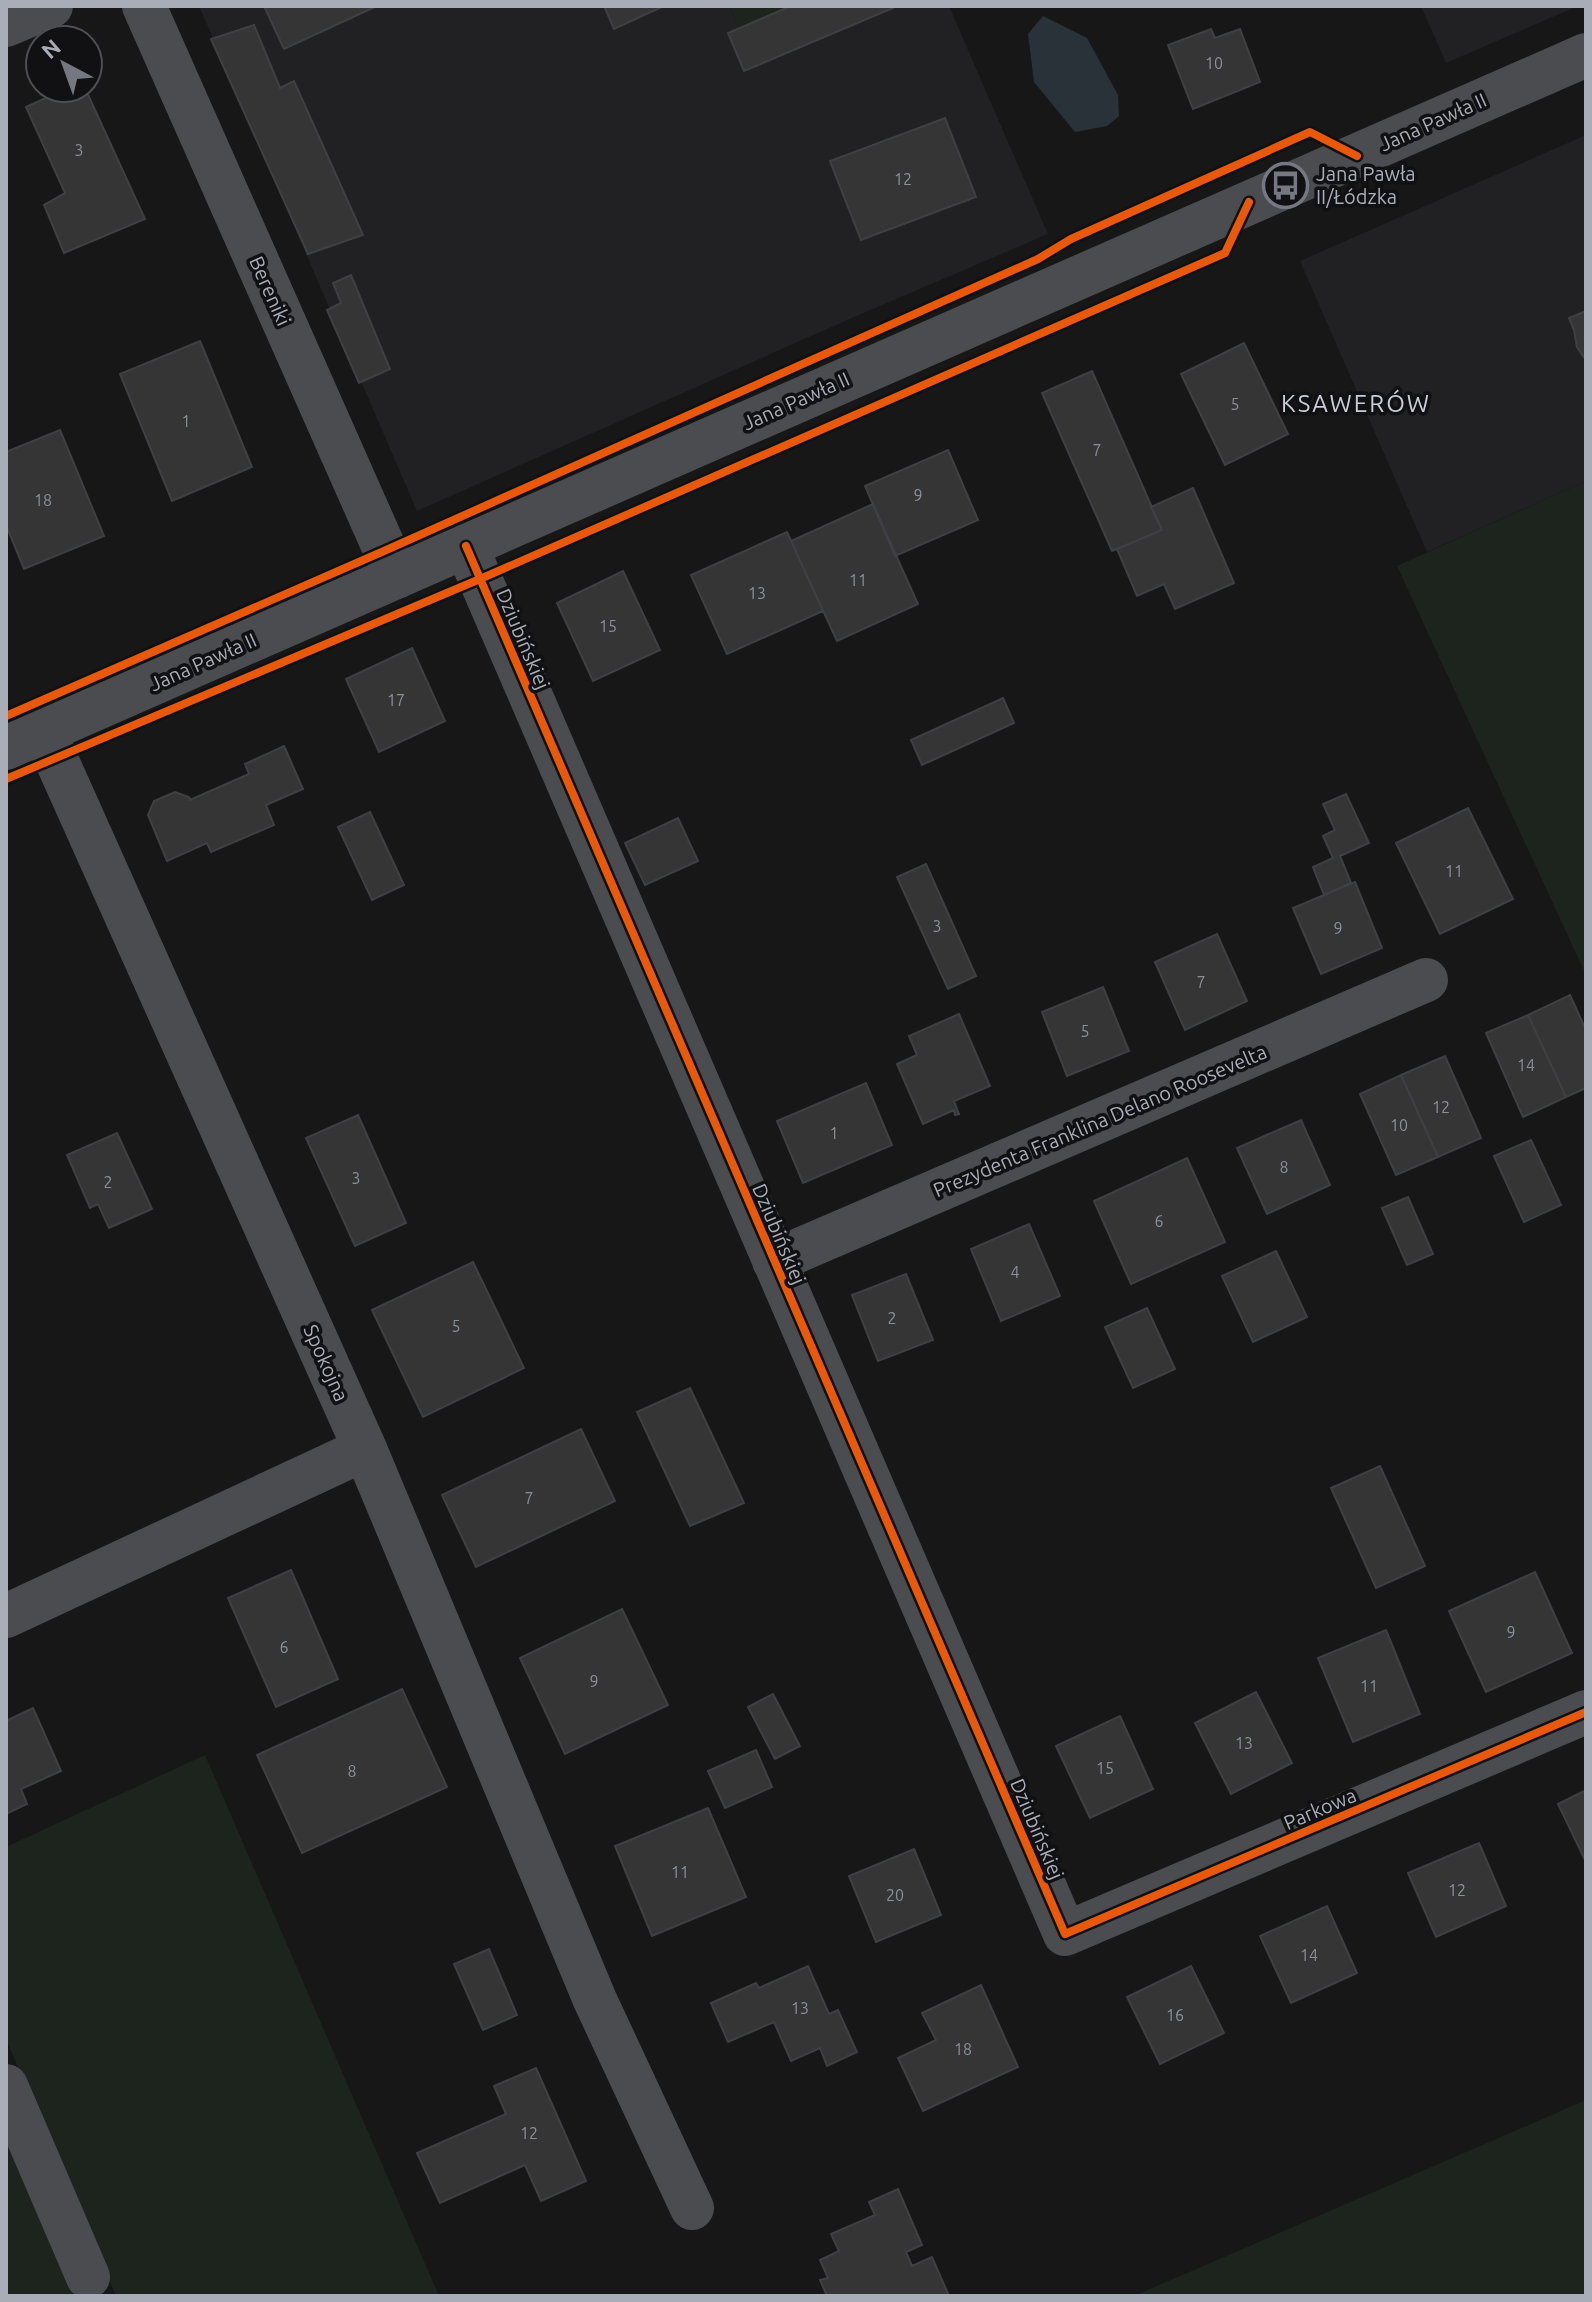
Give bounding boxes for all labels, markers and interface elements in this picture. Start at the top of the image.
north arrow [24,24,104,104]
text: N [36,34,65,63]
house number: 10 [1205,54,1223,72]
street label: Jana Pawła II [1376,88,1490,155]
house number: 3 [74,141,84,159]
bus stop icon: Jana Pawła II/Łódzka [1261,162,1309,210]
place label: Jana Pawła II/Łódzka [1316,162,1416,208]
house number: 12 [894,170,912,188]
street label: Bereniki [245,253,296,329]
street label: Jana Pawła II [739,367,853,434]
district label: KSAWERÓW [1281,389,1431,417]
house number: 5 [1230,395,1240,413]
house number: 1 [181,412,191,430]
house number: 7 [1092,441,1102,459]
house number: 9 [913,486,923,504]
house number: 18 [34,491,52,509]
house number: 11 [849,571,867,589]
house number: 13 [748,584,766,602]
street label: Dziubińskiej [492,585,555,693]
house number: 15 [599,617,617,635]
street label: Jana Pawła II [146,628,260,695]
house number: 17 [387,691,405,709]
house number: 11 [1445,862,1463,880]
house number: 3 [932,917,942,935]
house number: 9 [1333,919,1343,937]
house number: 7 [1196,973,1206,991]
house number: 5 [1080,1022,1090,1040]
street label: Prezydenta Franklina Delano Roosevelta [930,1040,1270,1202]
house number: 14 [1517,1056,1535,1074]
house number: 12 [1432,1098,1450,1116]
house number: 10 [1390,1116,1408,1134]
house number: 1 [829,1124,839,1142]
house number: 8 [1279,1158,1289,1176]
house number: 3 [351,1169,361,1187]
house number: 2 [103,1173,113,1191]
street label: Dziubińskiej [748,1180,811,1288]
house number: 6 [1154,1212,1164,1230]
house number: 4 [1010,1263,1020,1281]
house number: 2 [887,1309,897,1327]
house number: 5 [451,1317,461,1335]
street label: Spokojna [299,1321,354,1405]
house number: 7 [524,1489,534,1507]
house number: 9 [1506,1623,1516,1641]
house number: 6 [279,1638,289,1656]
house number: 9 [589,1672,599,1690]
house number: 11 [1360,1677,1378,1695]
house number: 13 [1235,1734,1253,1752]
house number: 15 [1096,1759,1114,1777]
house number: 8 [347,1762,357,1780]
street label: Dziubińskiej [1006,1775,1069,1883]
street label: Parkowa [1280,1783,1360,1834]
house number: 11 [671,1863,689,1881]
house number: 12 [1448,1881,1466,1899]
house number: 20 [886,1886,904,1904]
house number: 14 [1300,1946,1318,1964]
house number: 13 [791,1999,809,2017]
house number: 16 [1166,2006,1184,2024]
house number: 18 [954,2040,972,2058]
house number: 12 [520,2124,538,2142]

